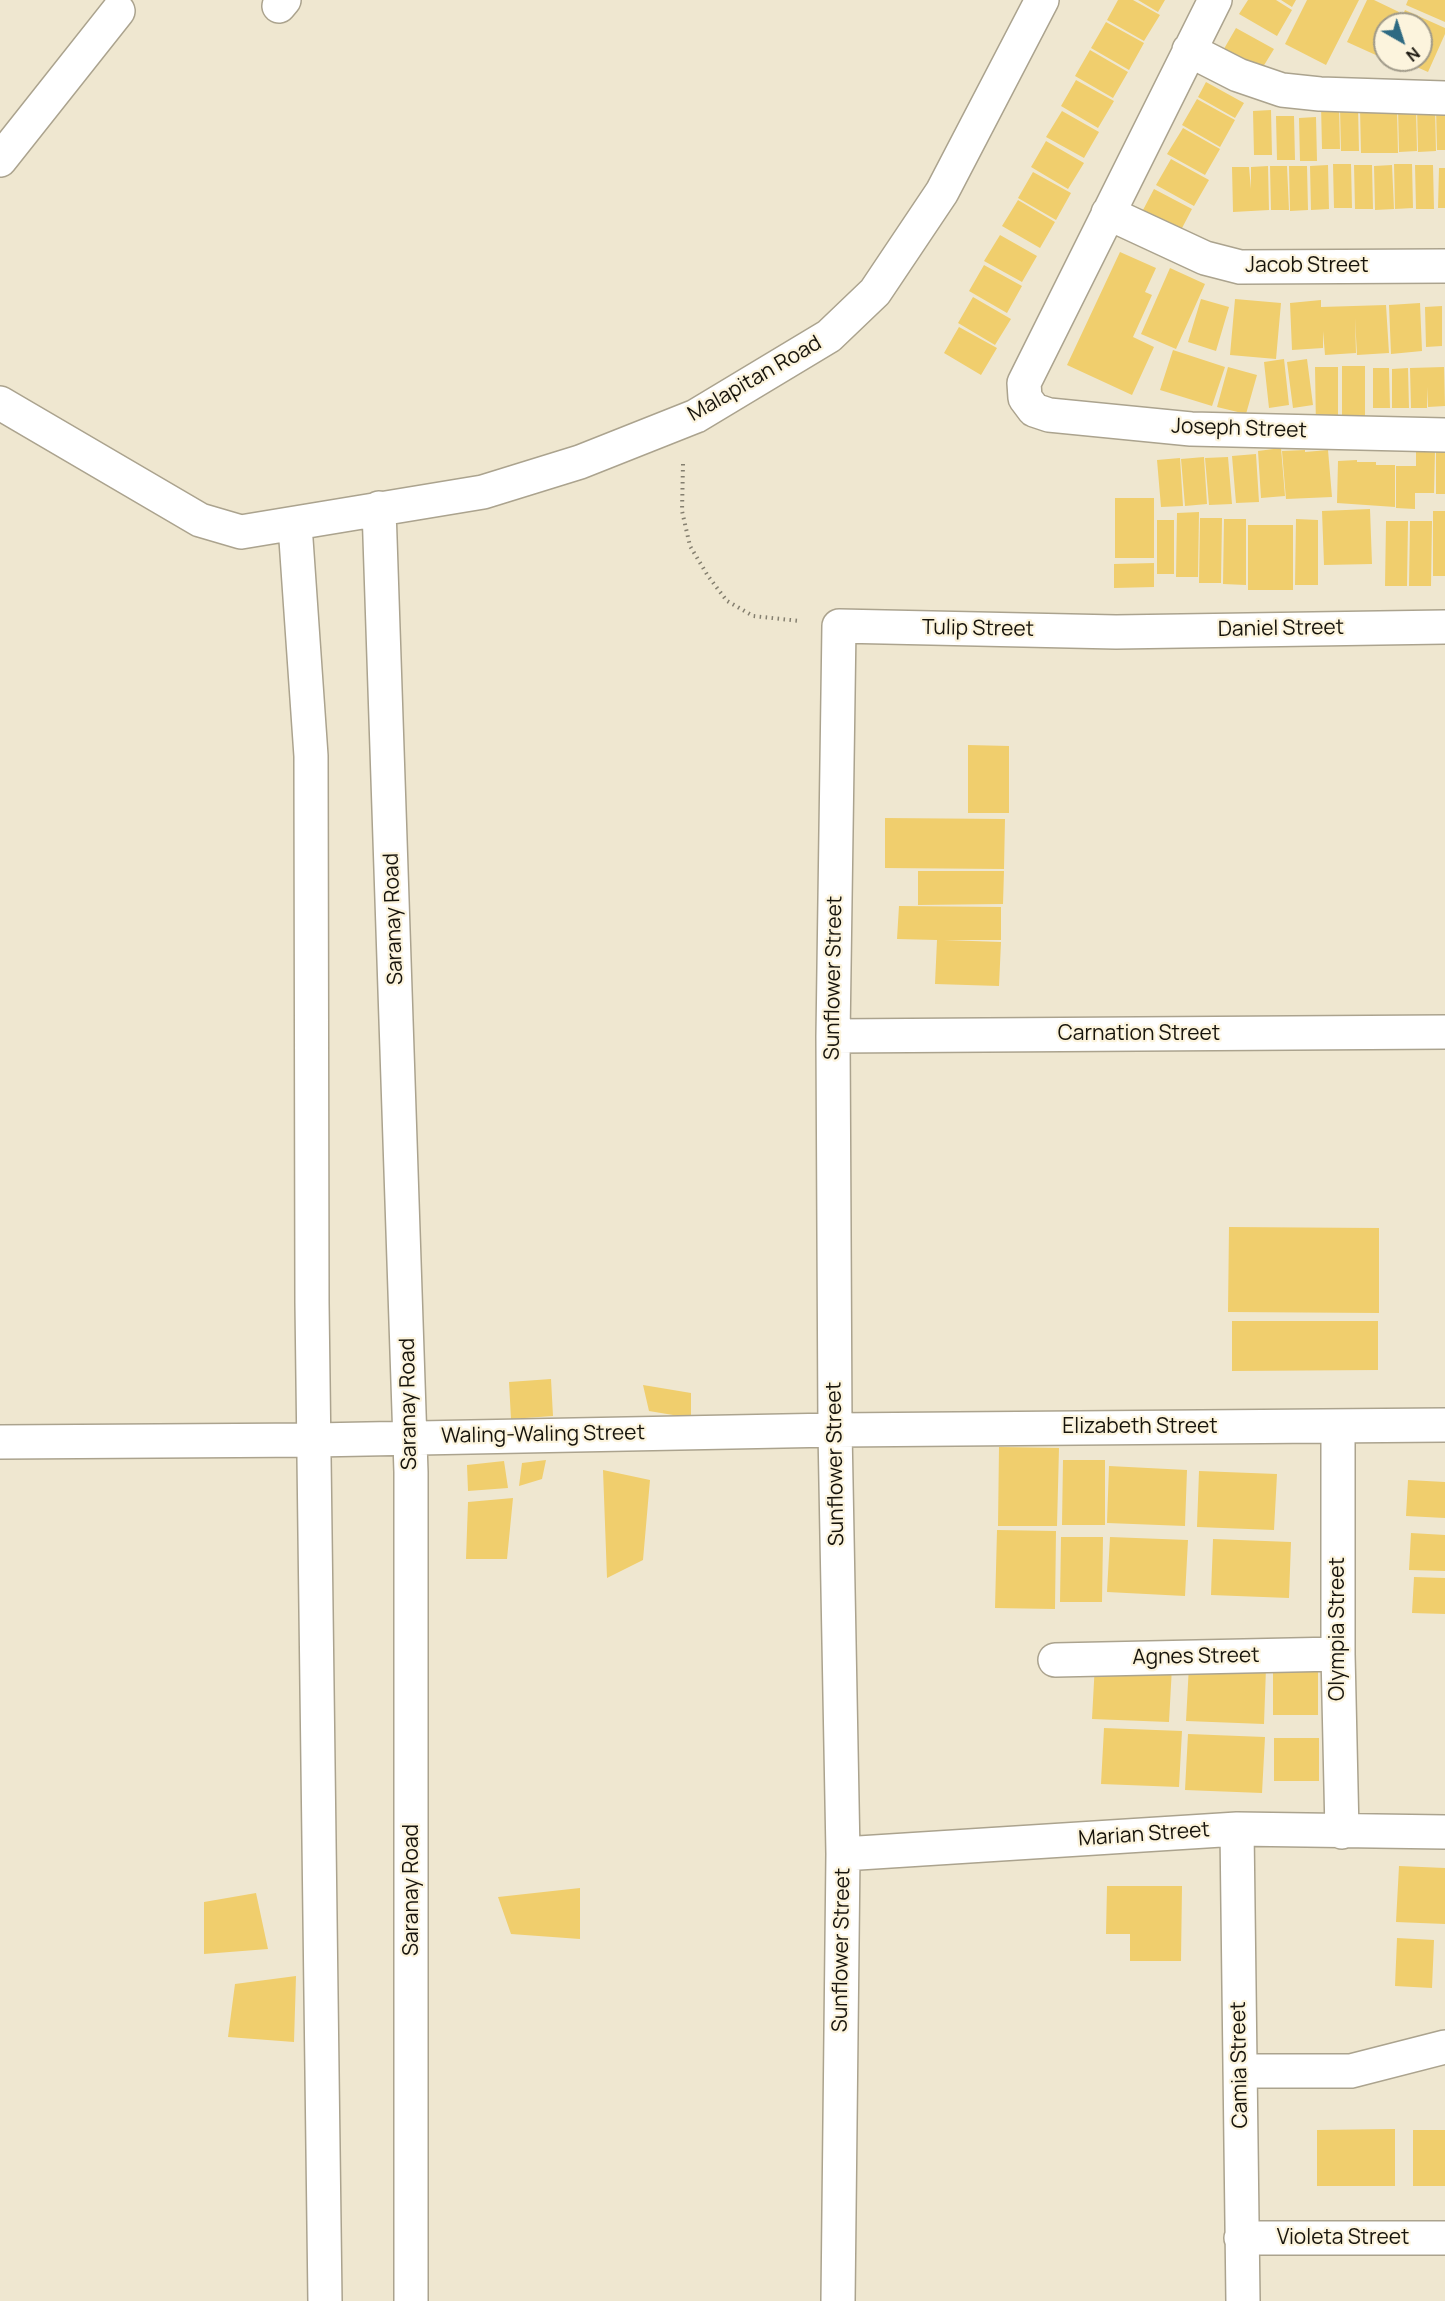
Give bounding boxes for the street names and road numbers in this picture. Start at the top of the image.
street label: Jacob Street [1245,253,1369,279]
street label: Malapitan Road [684,331,826,427]
street label: Joseph Street [1171,414,1307,444]
street label: Tulip Street [922,615,1034,643]
street label: Daniel Street [1218,615,1344,643]
street label: Saranay Road [379,853,409,985]
street label: Sunflower Street [820,896,848,1060]
street label: Carnation Street [1058,1021,1220,1047]
street label: Saranay Road [395,1338,423,1470]
street label: Sunflower Street [822,1382,850,1546]
street label: Elizabeth Street [1062,1414,1218,1440]
street label: Waling-Waling Street [441,1421,645,1449]
street label: Olympia Street [1325,1557,1351,1701]
street label: Agnes Street [1132,1643,1260,1671]
street label: Marian Street [1077,1818,1211,1852]
street label: Saranay Road [399,1824,425,1956]
street label: Sunflower Street [828,1868,856,2032]
street label: Camia Street [1226,2001,1254,2129]
street label: Violeta Street [1277,2225,1409,2251]

